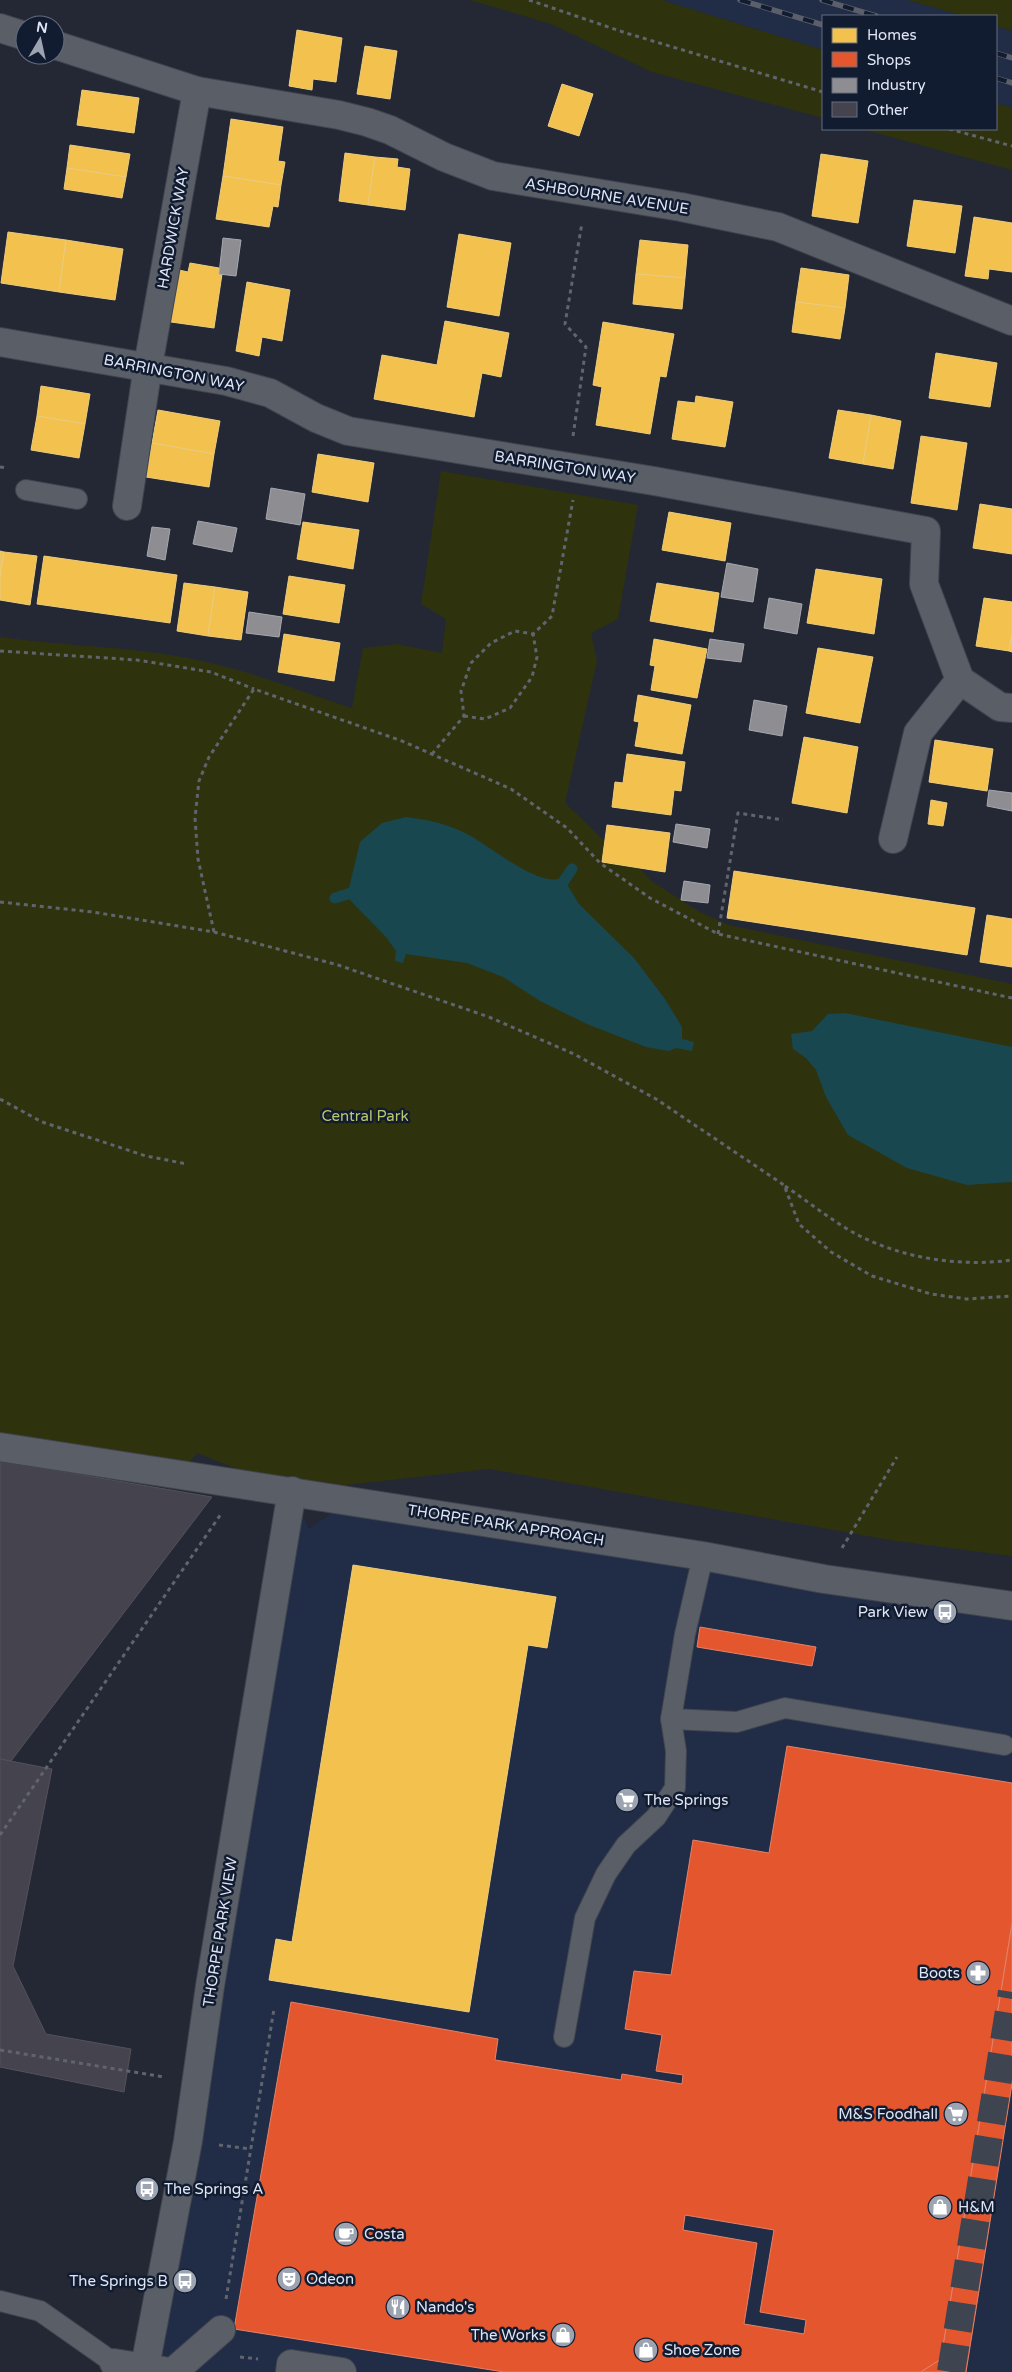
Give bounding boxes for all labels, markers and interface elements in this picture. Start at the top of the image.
north arrow [15,15,65,65]
legend [822,15,997,130]
text: N [35,18,49,37]
text: Homes [867,26,917,44]
text: Shops [867,51,911,69]
text: Industry [867,76,926,94]
text: Other [867,101,909,119]
street label: HARDWICK WAY [153,165,193,290]
street label: ASHBOURNE AVENUE [524,174,690,218]
street label: BARRINGTON WAY [102,351,246,396]
street label: BARRINGTON WAY [493,447,637,487]
park label: Central Park [321,1107,409,1125]
street label: THORPE PARK APPROACH [406,1501,606,1549]
bus stop icon: Park View [932,1599,958,1625]
place label: Park View [858,1603,928,1621]
supermarket icon: The Springs [614,1787,640,1813]
place label: The Springs [644,1791,728,1809]
street label: THORPE PARK VIEW [199,1856,241,2008]
pharmacy icon: Boots [965,1960,991,1986]
place label: Boots [919,1964,960,1982]
supermarket icon: M&S Foodhall [943,2101,969,2127]
place label: M&S Foodhall [838,2105,938,2123]
bus stop icon: The Springs A [134,2176,160,2202]
place label: The Springs A [164,2180,264,2198]
shop icon: H&M [927,2194,953,2220]
place label: H&M [958,2198,995,2216]
cafe icon: Costa [333,2221,359,2247]
place label: Costa [364,2225,405,2243]
theatre icon: Odeon [276,2266,302,2292]
bus stop icon: The Springs B [172,2268,198,2294]
place label: Odeon [306,2270,354,2288]
place label: The Springs B [69,2272,168,2290]
restaurant icon: Nando's [385,2294,411,2320]
place label: Nando's [416,2298,475,2316]
shop icon: The Works [550,2322,576,2348]
place label: The Works [471,2326,546,2344]
shop icon: Shoe Zone [633,2337,659,2363]
place label: Shoe Zone [664,2341,740,2359]

